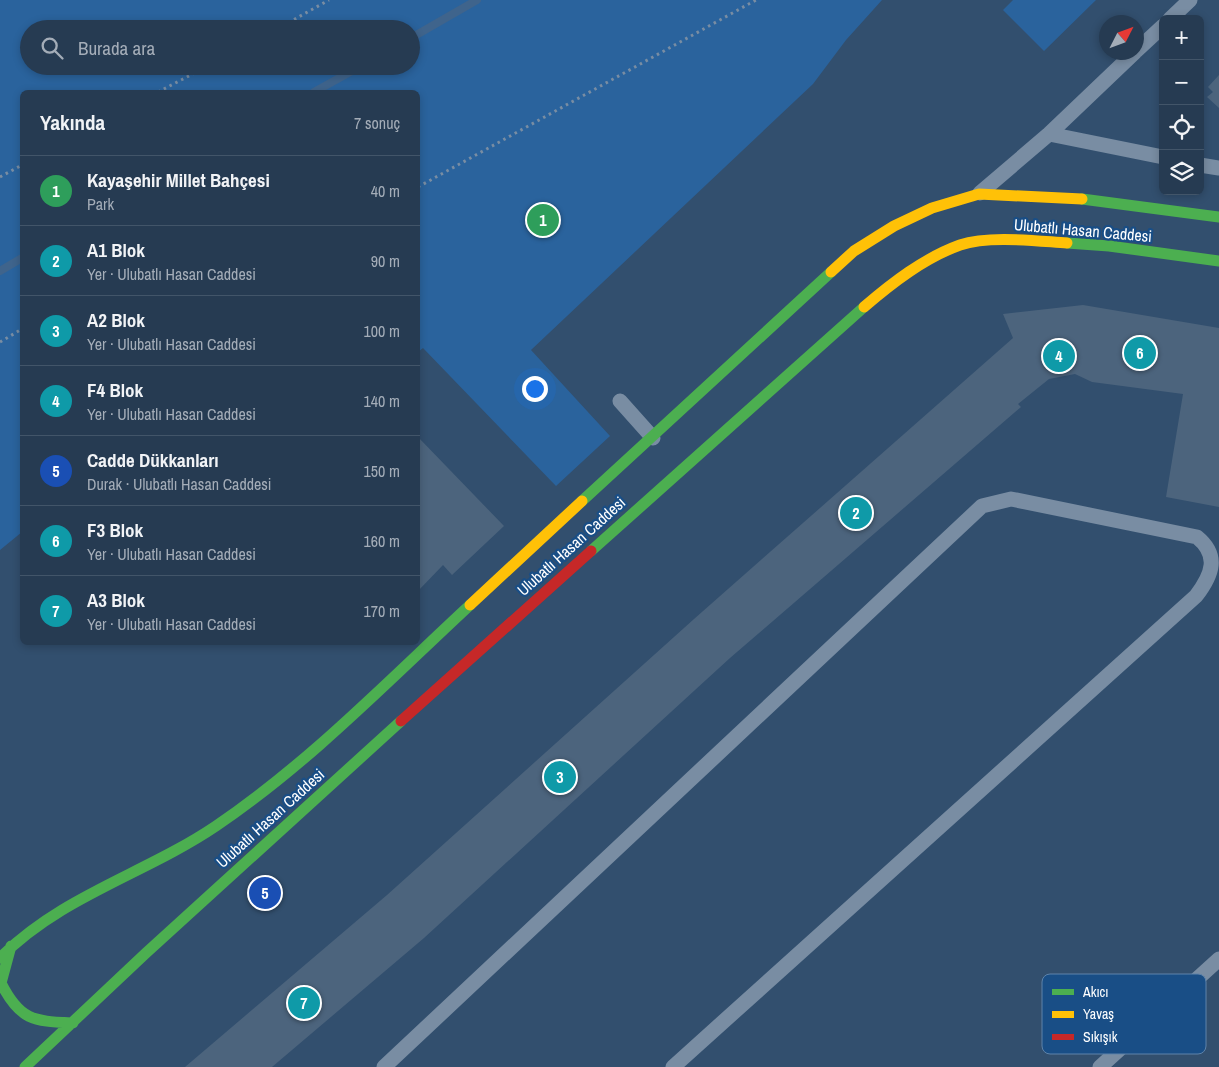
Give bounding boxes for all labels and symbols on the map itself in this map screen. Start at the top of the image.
north arrow [1099,15,1144,60]
pin: 1 [527,201,559,239]
street label: Ulubatlı Hasan Caddesi [1013,213,1153,247]
pin: 6 [1124,334,1156,372]
pin: 4 [1043,337,1075,375]
your location [522,376,548,402]
street label: Ulubatlı Hasan Caddesi [512,491,630,601]
pin: 2 [840,494,872,532]
pin: 3 [544,758,576,796]
street label: Ulubatlı Hasan Caddesi [211,763,329,873]
pin: 5 [249,874,281,912]
legend [1042,974,1206,1054]
text: Akıcı [1082,983,1109,1001]
pin: 7 [288,984,320,1022]
text: Yavaş [1083,1005,1114,1023]
text: Sıkışık [1083,1028,1118,1046]

